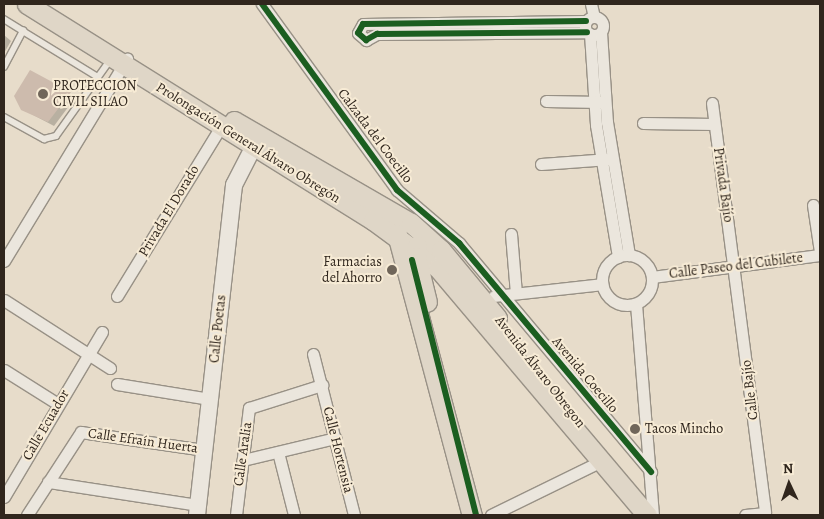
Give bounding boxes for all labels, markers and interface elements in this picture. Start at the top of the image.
place label: PROTECCION CIVIL SILAO [53,78,136,110]
street label: Prolongación General Álvaro Obregón [153,79,343,207]
street label: Calzada del Coecillo [334,85,416,187]
marker: PROTECCION CIVIL SILAO [37,88,49,100]
street label: Privada Bajío [709,146,737,224]
street label: Privada El Dorado [135,162,203,260]
street label: Calle Paseo del Cubilete [668,249,804,283]
place label: Farmacias del Ahorro [322,254,382,286]
marker: Farmacias del Ahorro [386,264,398,276]
street label: Calle Poetas [206,294,230,364]
street label: Avenida Álvaro Obregon [491,313,589,431]
street label: Avenida Coecillo [548,334,622,416]
street label: Calle Bajío [738,359,762,421]
street label: Calle Ecuador [19,387,73,463]
street label: Calle Hortensia [319,405,357,495]
street label: Calle Aralia [230,421,256,487]
place label: Tacos Mincho [645,421,723,437]
marker: Tacos Mincho [629,423,641,435]
street label: Calle Efraín Huerta [87,425,199,457]
north arrow [764,459,814,509]
text: N [783,459,794,478]

